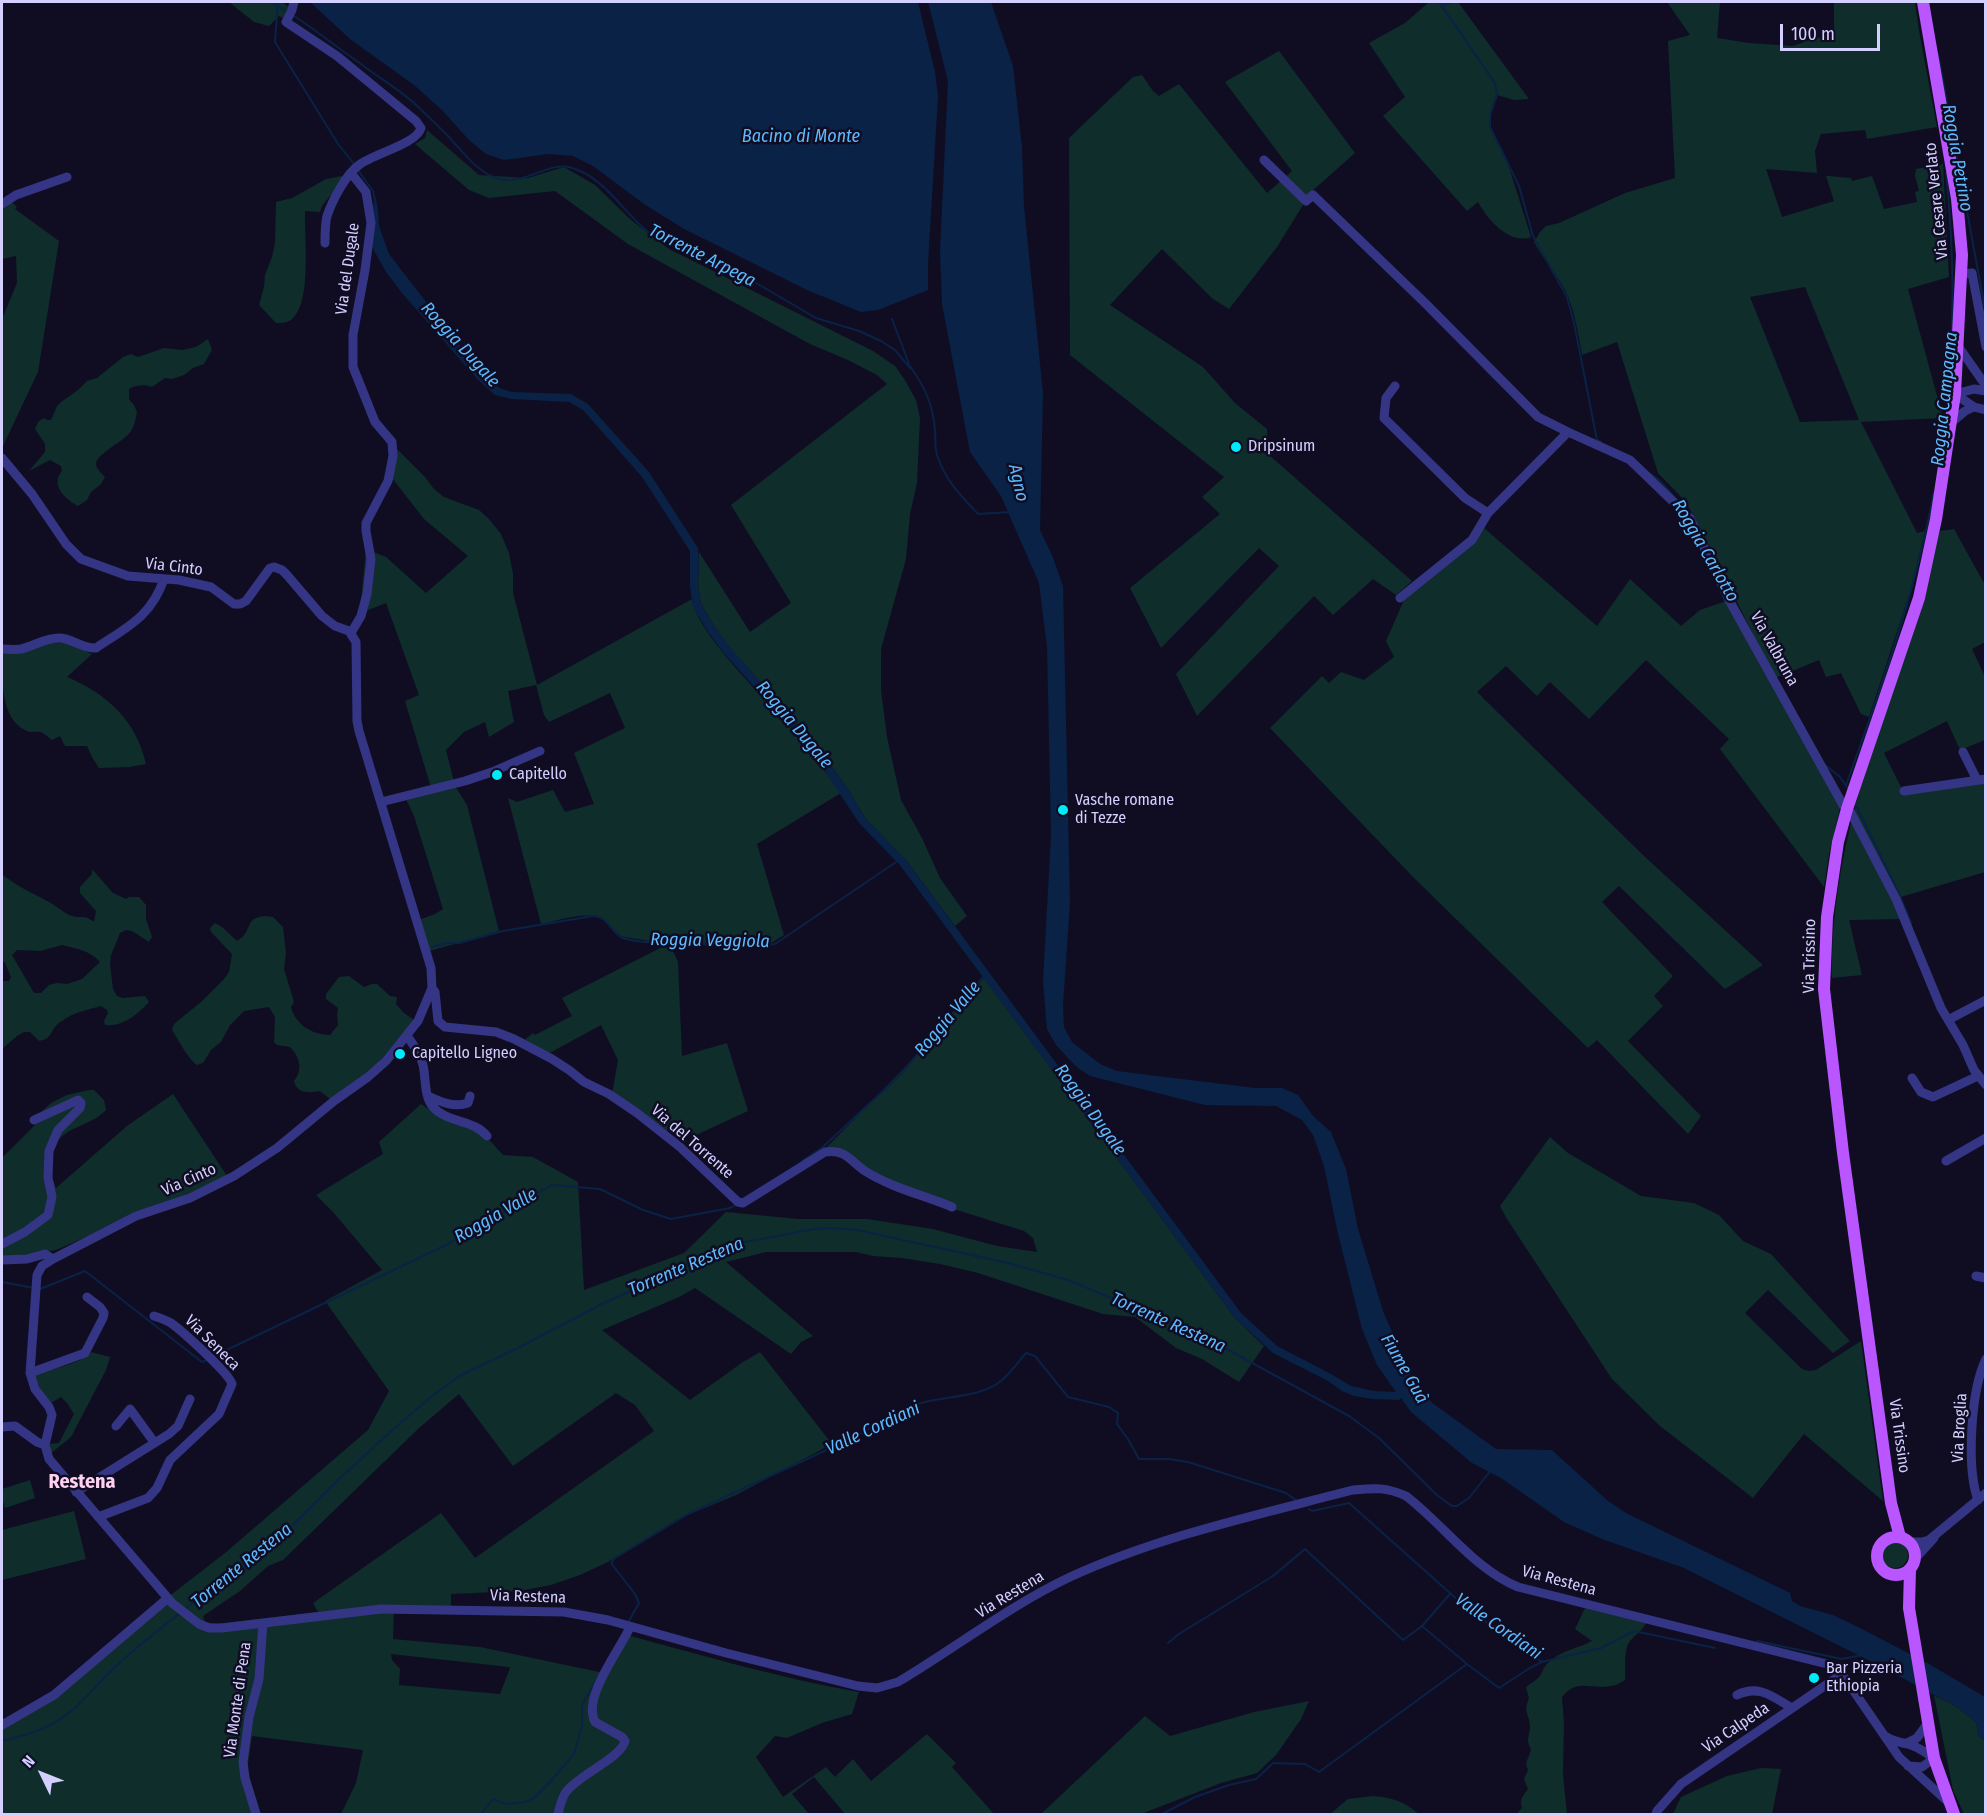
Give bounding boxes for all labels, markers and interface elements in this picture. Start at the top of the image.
scale bar [1783,12,1884,50]
text: 100 m [1791,23,1835,45]
water label: Roggia Petrino [1937,103,1977,213]
water label: Bacino di Monte [742,126,860,148]
street label: Via Cesare Verlato [1921,142,1953,260]
water label: Torrente Arpega [645,220,759,292]
street label: Via del Dugale [332,222,364,316]
water label: Roggia Dugale [416,298,504,392]
water label: Roggia Campagna [1927,331,1963,467]
place label: Dripsinum [1248,437,1315,457]
marker: Dripsinum [1229,440,1243,454]
water label: Agno [1003,462,1033,504]
water label: Roggia Carlotto [1667,496,1743,606]
street label: Via Cinto [144,554,204,580]
street label: Via Valbruna [1746,609,1802,689]
water label: Roggia Dugale [751,677,837,773]
place label: Capitello [509,765,567,785]
marker: Capitello [490,768,504,782]
place label: Vasche romane di Tezze [1075,791,1174,829]
marker: Vasche romane di Tezze [1056,803,1070,817]
street label: Via Trissino [1800,918,1820,994]
water label: Roggia Veggiola [650,929,770,953]
water label: Roggia Valle [910,977,986,1061]
place label: Capitello Ligneo [412,1044,517,1064]
marker: Capitello Ligneo [393,1047,407,1061]
water label: Roggia Dugale [1050,1060,1130,1160]
street label: Via del Torrente [647,1101,737,1183]
street label: Via Cinto [159,1159,219,1201]
water label: Roggia Valle [451,1184,541,1248]
water label: Torrente Restena [625,1233,747,1301]
water label: Torrente Restena [1107,1288,1229,1358]
street label: Via Seneca [180,1311,244,1375]
water label: Fiume Guà [1376,1331,1432,1407]
street label: Via Broglia [1949,1393,1971,1463]
water label: Valle Cordiani [823,1398,923,1460]
street label: Via Trissino [1884,1398,1914,1474]
district label: Restena [48,1470,116,1494]
water label: Torrente Restena [187,1519,297,1613]
street label: Via Restena [1520,1562,1598,1600]
street label: Via Restena [972,1567,1048,1623]
street label: Via Restena [490,1586,566,1608]
water label: Valle Cordiani [1450,1589,1546,1665]
street label: Via Monte di Pena [220,1641,256,1759]
place label: Bar Pizzeria Ethiopia [1826,1659,1902,1697]
marker: Bar Pizzeria Ethiopia [1807,1671,1821,1685]
street label: Via Calpeda [1699,1699,1773,1757]
north arrow [12,1744,72,1804]
text: N [18,1751,39,1771]

